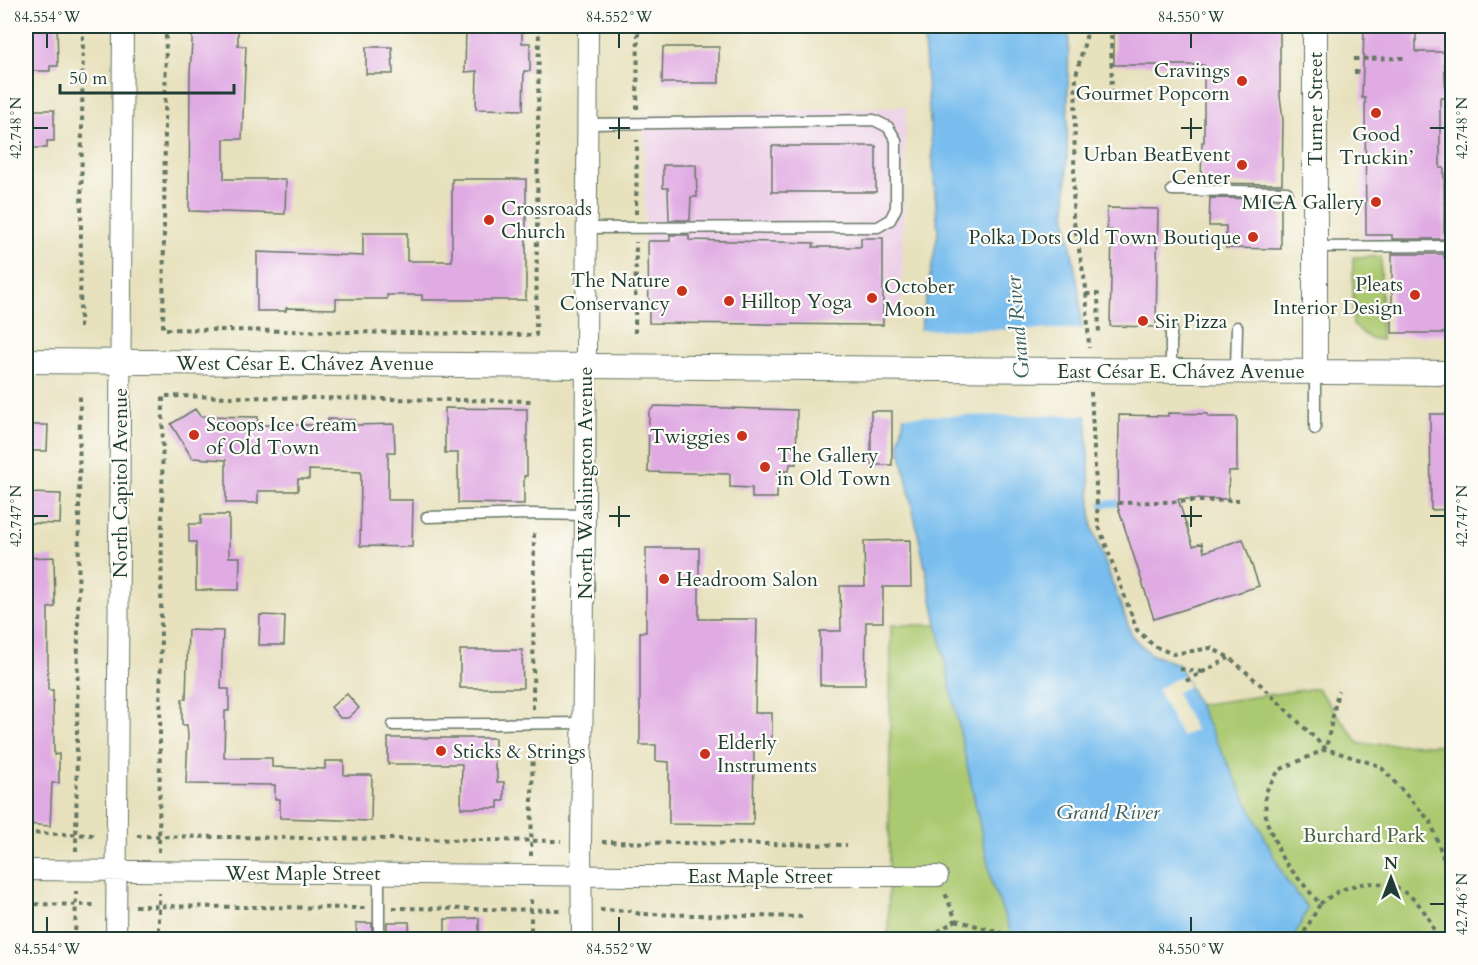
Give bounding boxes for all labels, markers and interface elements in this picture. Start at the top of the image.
text: 84.554°W [14,7,81,27]
text: 84.552°W [586,7,653,27]
text: 84.550°W [1158,7,1225,27]
street label: Turner Street [1302,51,1329,166]
scale bar [60,57,234,95]
place label: Cravings Gourmet Popcorn [1076,57,1231,107]
text: 50 m [69,66,108,91]
marker: Cravings Gourmet Popcorn [1235,74,1249,88]
text: 42.748°N [6,96,26,159]
text: 42.748°N [1452,96,1472,159]
marker: Good Truckin’ [1369,106,1383,120]
place label: Good Truckin’ [1339,121,1413,171]
place label: Urban BeatEvent Center [1083,141,1231,191]
marker: Urban BeatEvent Center [1235,158,1249,172]
place label: MICA Gallery [1242,189,1364,216]
place label: Crossroads Church [501,195,592,245]
marker: MICA Gallery [1369,195,1383,209]
marker: Crossroads Church [482,213,496,227]
place label: Polka Dots Old Town Boutique [968,224,1241,251]
marker: Polka Dots Old Town Boutique [1246,230,1260,244]
place label: The Nature Conservancy [560,267,670,317]
place label: Pleats Interior Design [1273,271,1404,321]
place label: October Moon [884,273,955,323]
water label: Grand River [999,273,1037,380]
marker: The Nature Conservancy [675,284,689,298]
place label: Hilltop Yoga [741,288,853,315]
marker: Pleats Interior Design [1408,288,1422,302]
marker: October Moon [865,291,879,305]
marker: Hilltop Yoga [722,294,736,308]
place label: Sir Pizza [1155,308,1228,335]
marker: Sir Pizza [1136,314,1150,328]
street label: West César E. Chávez Avenue [175,350,434,377]
street label: East César E. Chávez Avenue [1057,358,1305,385]
street label: North Washington Avenue [572,366,599,600]
street label: North Capitol Avenue [107,388,134,578]
place label: Scoops Ice Cream of Old Town [206,411,357,461]
place label: Twiggies [650,423,730,450]
marker: Scoops Ice Cream of Old Town [187,428,201,442]
marker: Twiggies [735,429,749,443]
place label: The Gallery in Old Town [777,442,891,492]
marker: The Gallery in Old Town [758,460,772,474]
text: 42.747°N [6,484,26,547]
text: 42.747°N [1452,484,1472,547]
place label: Headroom Salon [676,566,819,593]
marker: Headroom Salon [657,572,671,586]
place label: Elderly Instruments [717,729,817,779]
place label: Sticks & Strings [453,738,586,765]
marker: Sticks & Strings [434,744,448,758]
marker: Elderly Instruments [698,747,712,761]
water label: Grand River [1056,798,1161,827]
park label: Burchard Park [1303,822,1425,849]
north arrow [1361,848,1421,908]
text: N [1384,853,1398,875]
street label: West Maple Street [224,860,381,887]
street label: East Maple Street [687,863,833,890]
text: 42.746°N [1452,872,1472,935]
text: 84.554°W [14,939,81,959]
text: 84.552°W [586,939,653,959]
text: 84.550°W [1158,939,1225,959]

